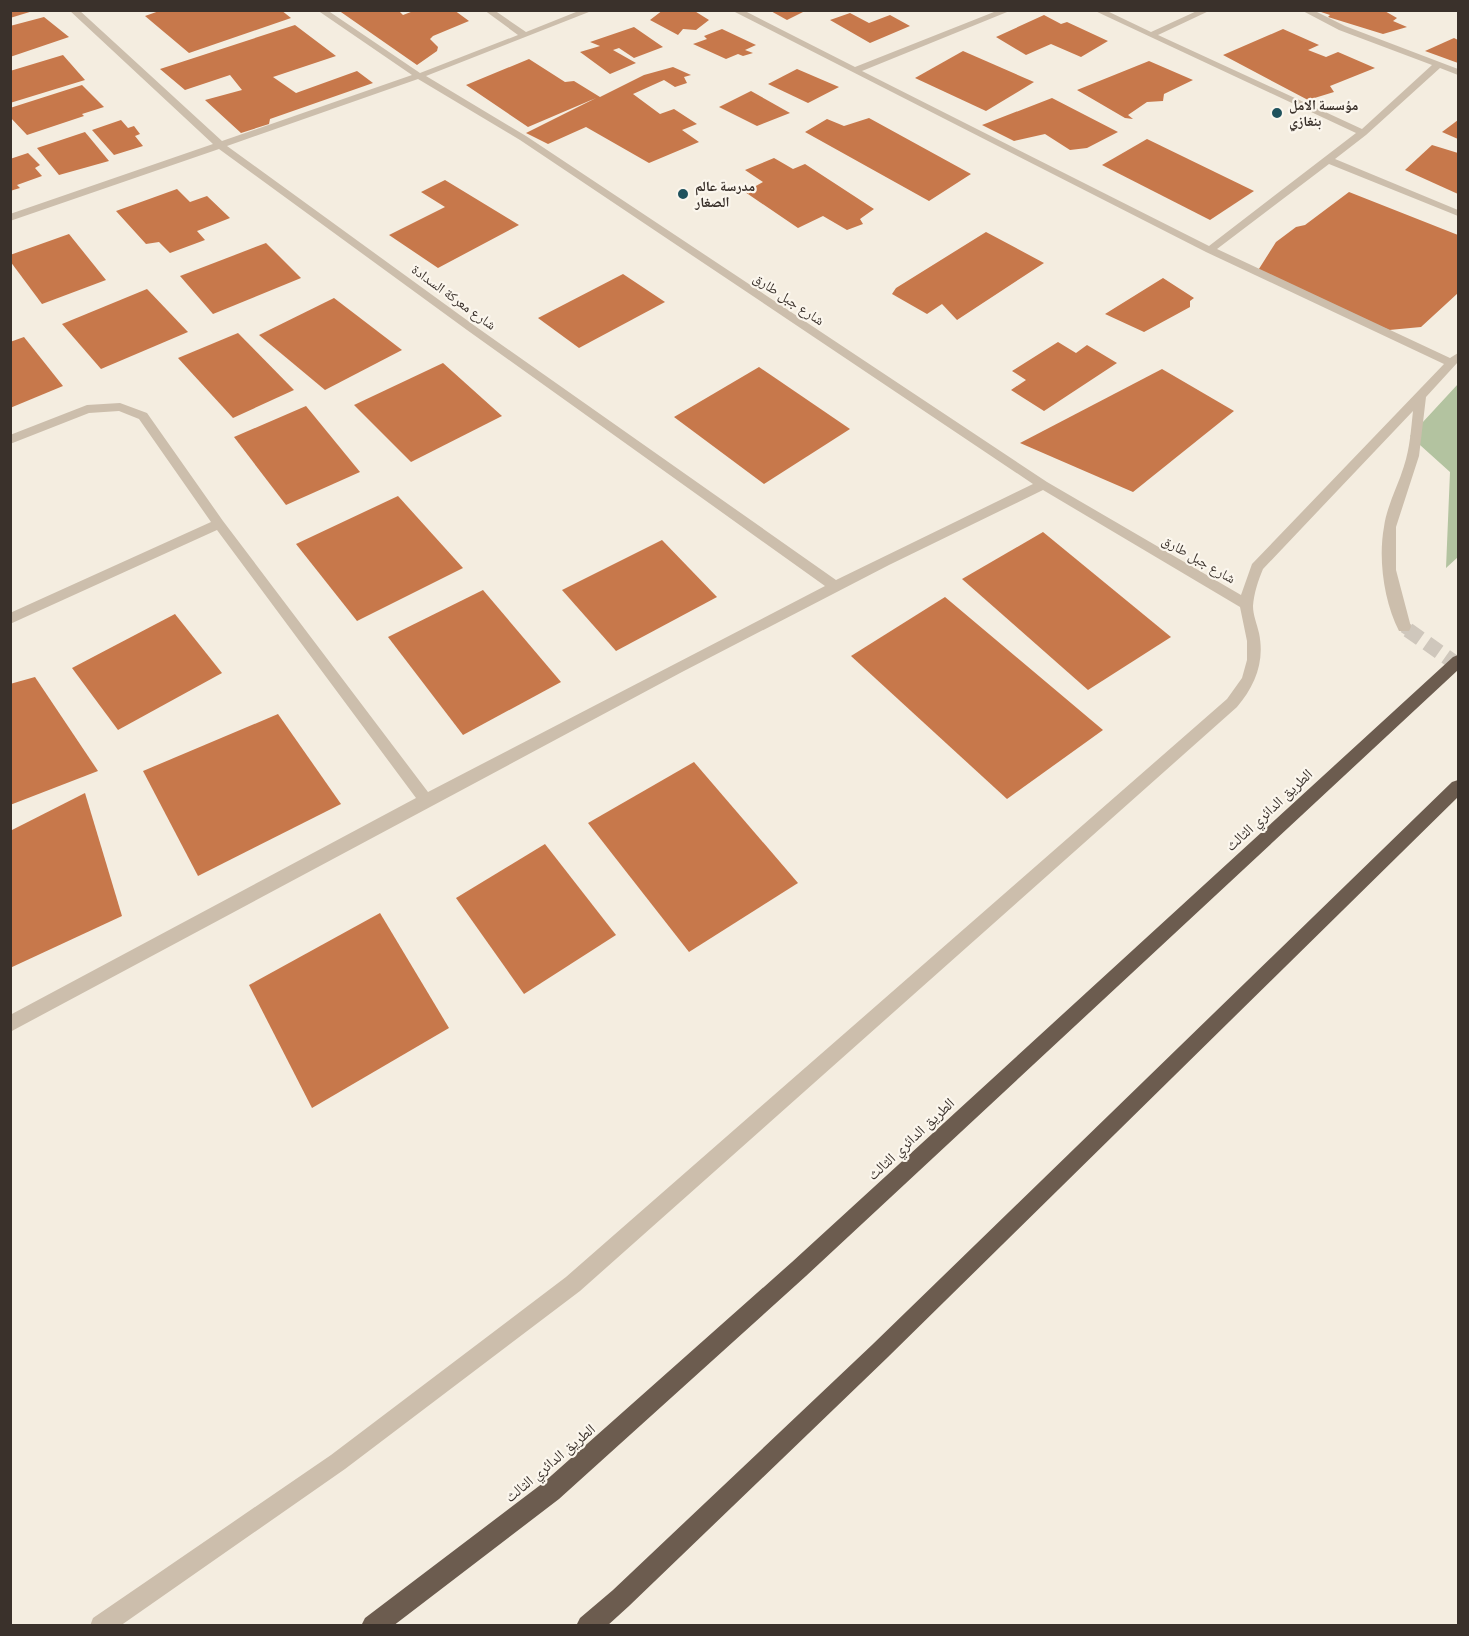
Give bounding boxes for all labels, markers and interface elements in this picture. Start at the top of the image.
place label: مؤسسة الامل بنغازي [1289,97,1358,132]
marker: مؤسسة الامل بنغازي [1270,106,1284,120]
place label: مدرسة عالم الصغار [694,178,755,211]
marker: مدرسة عالم الصغار [676,187,690,201]
street label: شارع معركة السدادة [408,261,499,335]
street label: شارع جبل طارق [750,270,827,330]
street label: شارع جبل طارق [1159,532,1238,588]
street label: الطريق الدائري الثالث [1222,765,1318,857]
street label: الطريق الدائري الثالث [864,1094,960,1186]
street label: الطريق الدائري الثالث [501,1420,601,1508]

